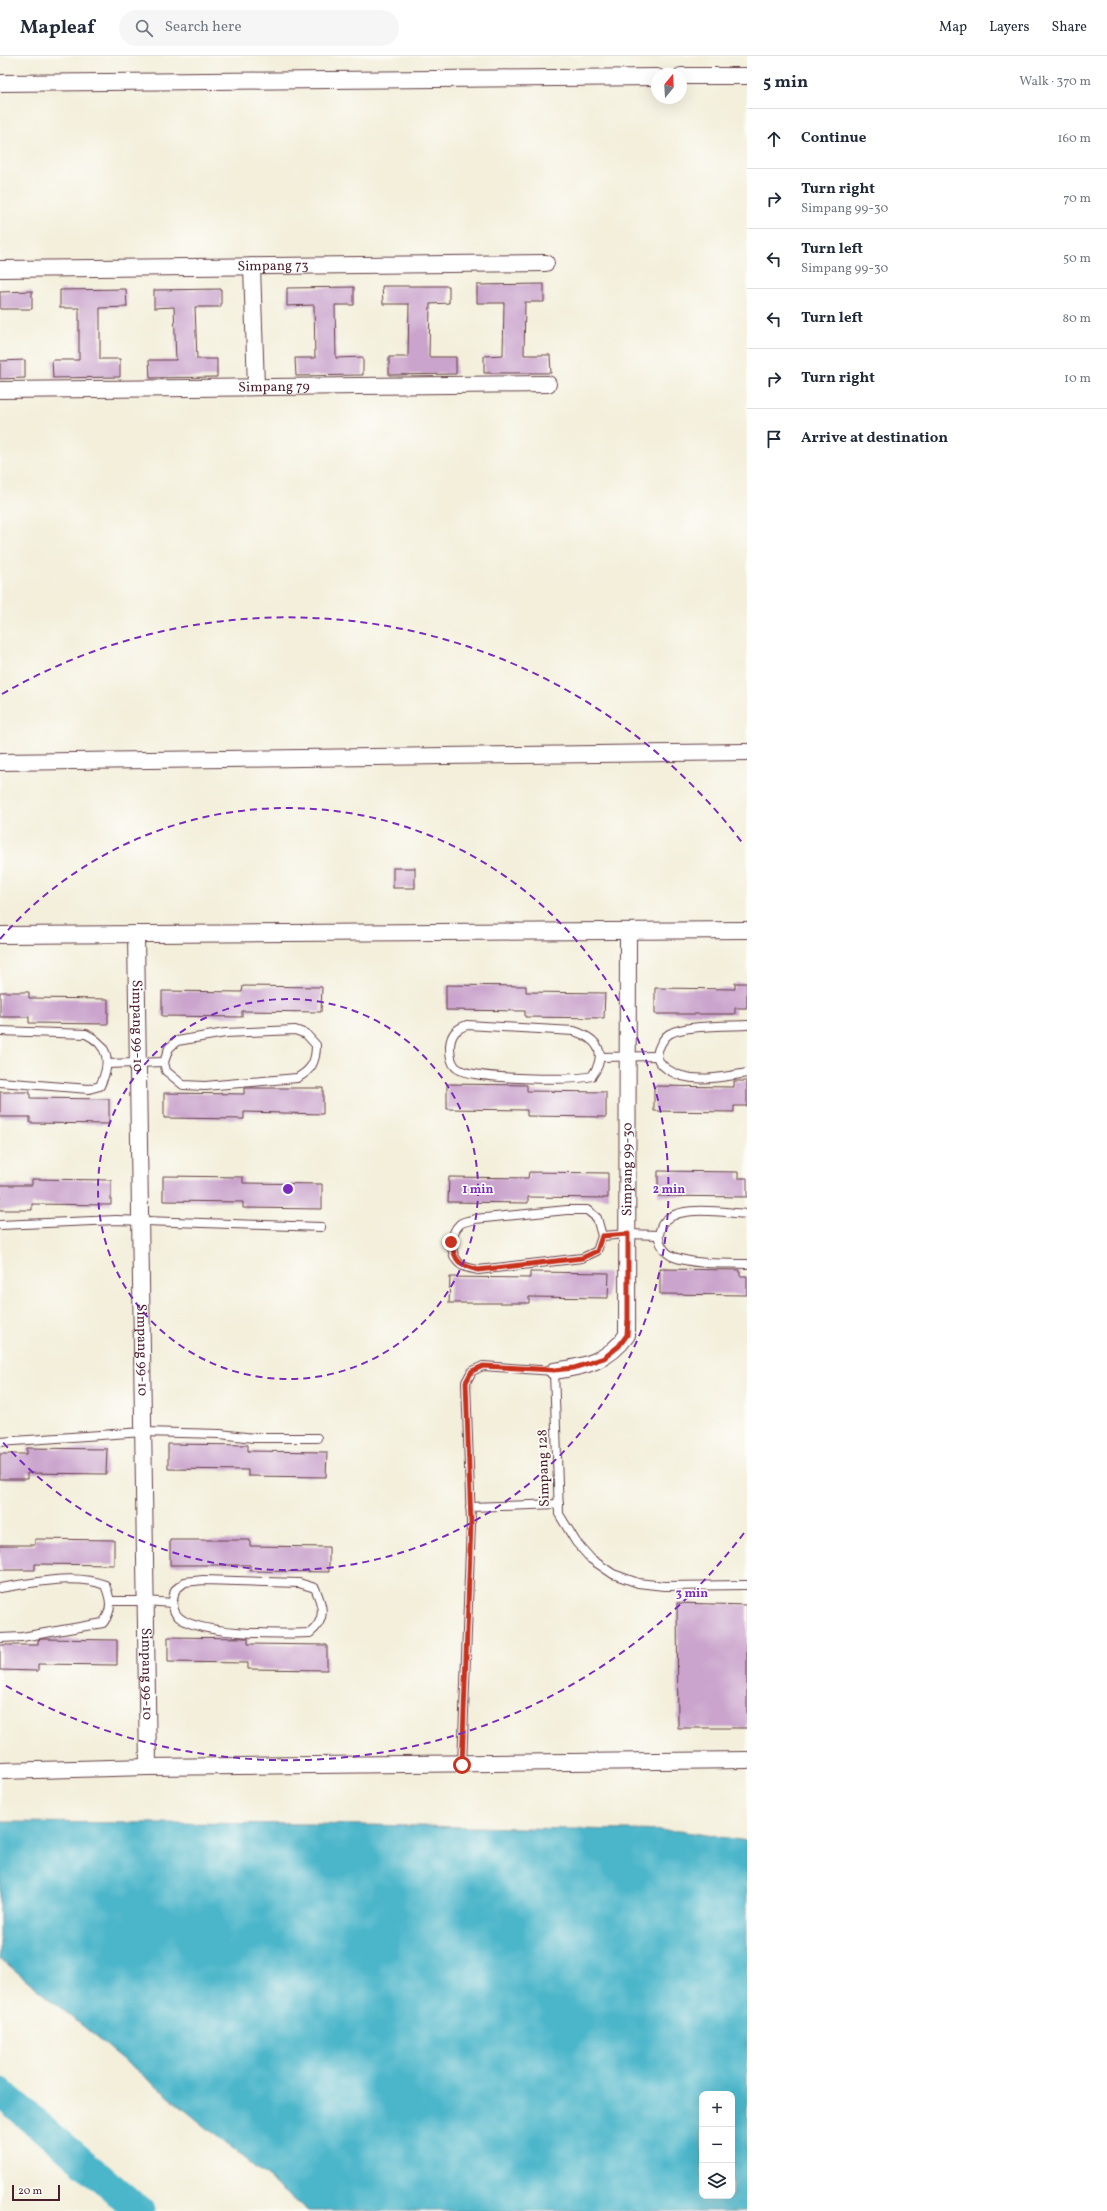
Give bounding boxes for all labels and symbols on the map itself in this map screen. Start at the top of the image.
north arrow [651,68,687,104]
street label: Simpang 73 [237,256,309,276]
street label: Simpang 79 [238,377,310,397]
street label: Simpang 99-10 [127,980,147,1072]
street label: Simpang 99-30 [618,1122,637,1216]
centre of rings [281,1182,295,1196]
text: 1 min [463,1182,494,1198]
text: 2 min [653,1182,685,1198]
route end [442,1233,460,1251]
street label: Simpang 99-10 [132,1304,152,1396]
street label: Simpang 128 [533,1429,555,1507]
text: 3 min [676,1586,708,1602]
street label: Simpang 99-10 [136,1628,157,1720]
route start [453,1756,471,1774]
scale bar [12,2183,60,2202]

